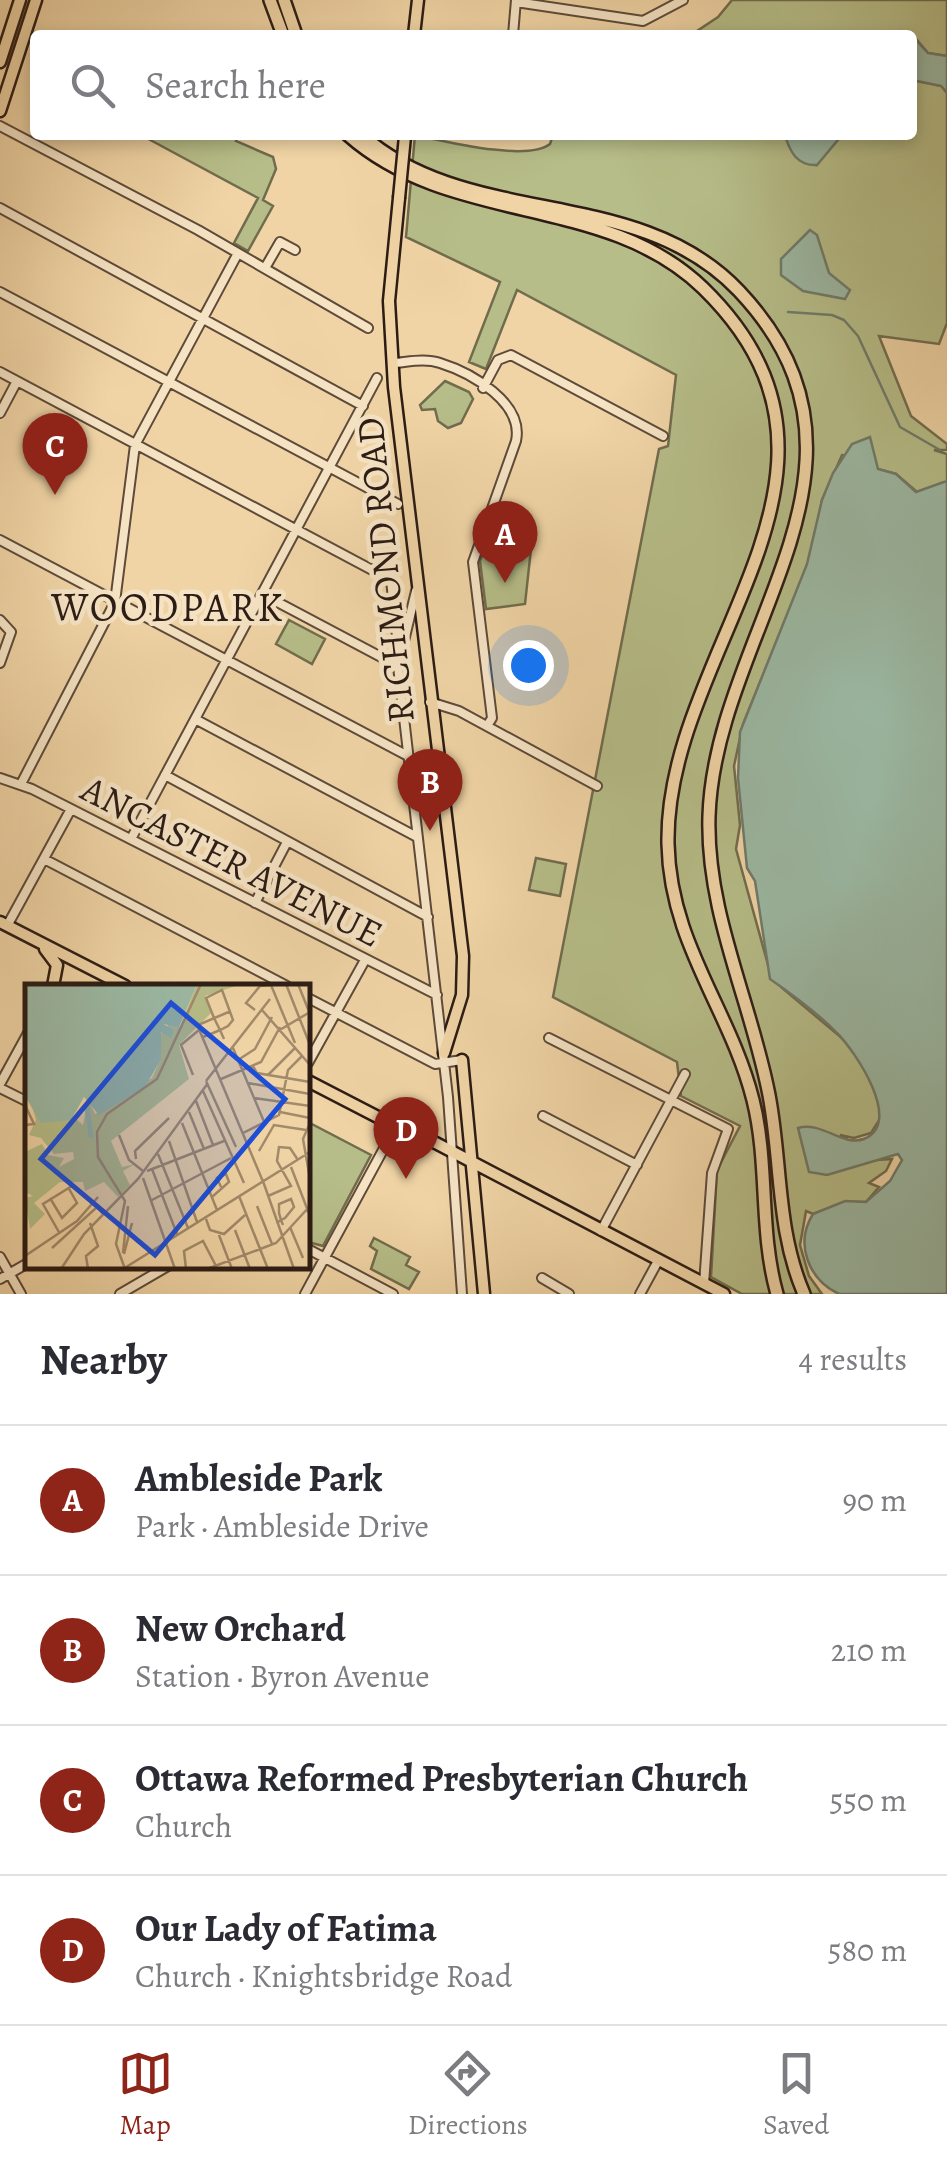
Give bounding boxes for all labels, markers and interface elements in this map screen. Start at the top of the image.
search box [30,30,917,140]
icon: search [65,58,120,113]
text: Search here [145,59,326,111]
pin: C [22,412,88,495]
street label: RICHMOND ROAD [343,415,427,725]
pin: A [472,500,538,583]
district label: WOODPARK [50,580,285,635]
your location [503,640,554,691]
pin: B [398,748,462,831]
street label: ANCASTER AVENUE [72,762,391,959]
inset map [25,984,310,1269]
pin: D [374,1096,438,1179]
text: Nearby [40,1331,167,1388]
text: 4 results [798,1337,907,1381]
text: Ambleside Park [135,1452,382,1504]
text: A [62,1478,83,1522]
text: 90 m [842,1478,907,1522]
text: Park · Ambleside Drive [135,1504,429,1548]
text: New Orchard [135,1602,346,1654]
text: B [62,1628,83,1672]
text: 210 m [831,1628,907,1672]
text: Station · Byron Avenue [135,1654,430,1698]
text: Ottawa Reformed Presbyterian Church [135,1752,748,1804]
text: C [63,1778,82,1822]
text: 550 m [829,1778,907,1822]
text: Church [135,1804,232,1848]
text: Our Lady of Fatima [135,1902,437,1954]
text: D [61,1928,84,1972]
text: 580 m [828,1928,907,1972]
text: Church · Knightsbridge Road [135,1954,512,1998]
tab: Map [118,2046,173,2144]
tab: Directions [408,2046,528,2144]
tab: Saved [763,2046,829,2144]

